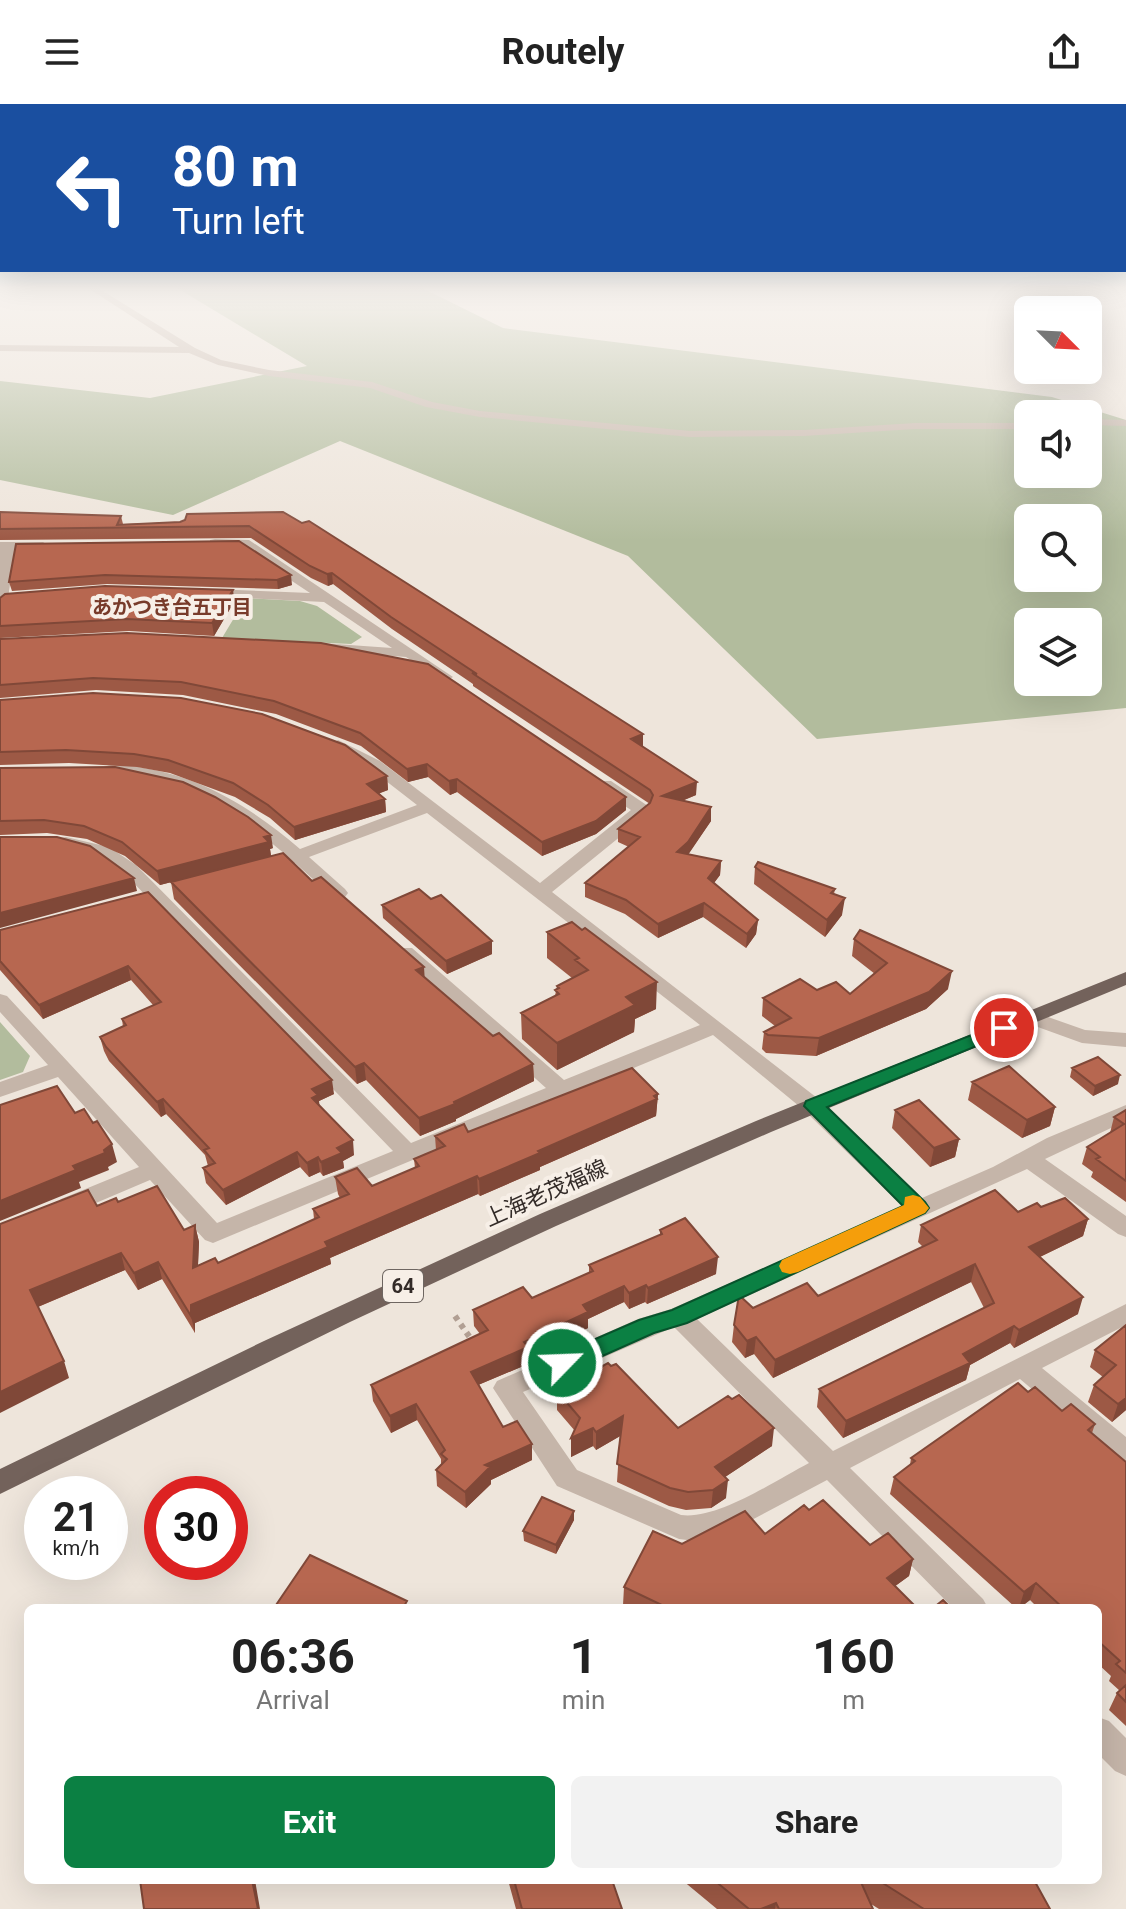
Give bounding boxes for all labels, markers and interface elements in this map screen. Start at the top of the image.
icon: menu [40,30,84,74]
icon: share [1042,30,1086,74]
text: Routely [502,31,624,73]
text: 80 m [172,134,299,200]
icon: left [40,136,144,240]
text: Turn left [172,201,305,243]
north arrow [1014,296,1102,384]
map controls [1014,296,1102,696]
button: sound [1014,400,1102,488]
button: search [1014,504,1102,592]
district label: あかつき台五丁目 [92,595,252,619]
button: layers [1014,608,1102,696]
pin [970,994,1038,1062]
icon: arrive [982,1006,1026,1050]
street label: 上海老茂福線 [481,1155,611,1231]
road number: 64 [383,1270,423,1302]
position arrow [520,1321,604,1405]
speed limit sign: 30 [144,1476,248,1580]
text: 21 [53,1494,99,1541]
text: km/h [53,1536,99,1560]
text: 06:36 [231,1628,355,1685]
text: 1 [570,1628,597,1685]
text: 160 [812,1628,895,1685]
text: Arrival [256,1685,330,1715]
text: min [562,1685,605,1715]
text: m [842,1685,865,1715]
button: Exit [64,1776,555,1868]
button: Share [571,1776,1062,1868]

